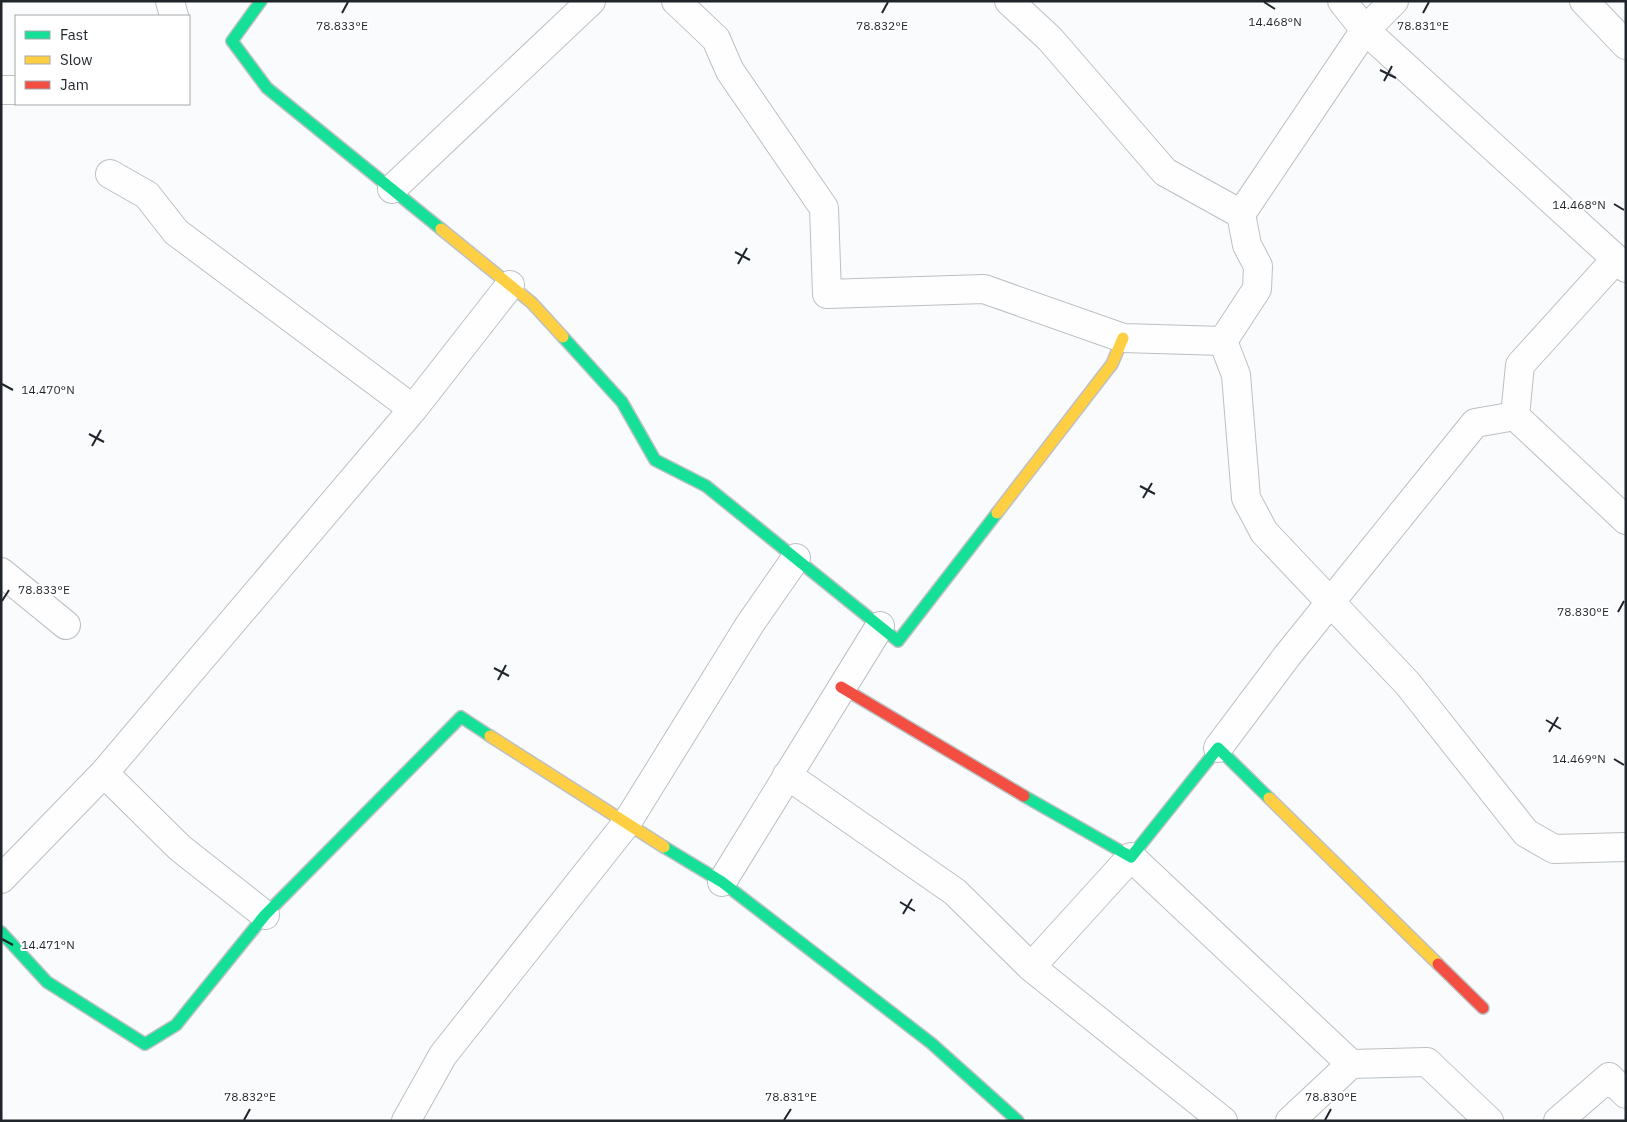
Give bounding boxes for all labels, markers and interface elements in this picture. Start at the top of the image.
text: 14.468°N [1248,14,1302,29]
legend [15,15,190,105]
text: 78.833°E [316,18,368,33]
text: 78.832°E [856,18,908,33]
text: 78.831°E [1397,18,1449,33]
text: Fast [60,25,88,44]
text: Slow [60,50,93,69]
text: Jam [60,75,89,94]
text: 14.468°N [1552,197,1606,212]
text: 14.470°N [21,382,75,397]
text: 78.833°E [18,582,70,597]
text: 78.830°E [1557,604,1609,619]
text: 14.469°N [1552,751,1606,766]
text: 14.471°N [21,937,75,952]
text: 78.832°E [224,1089,276,1104]
text: 78.831°E [765,1089,817,1104]
text: 78.830°E [1305,1089,1357,1104]

